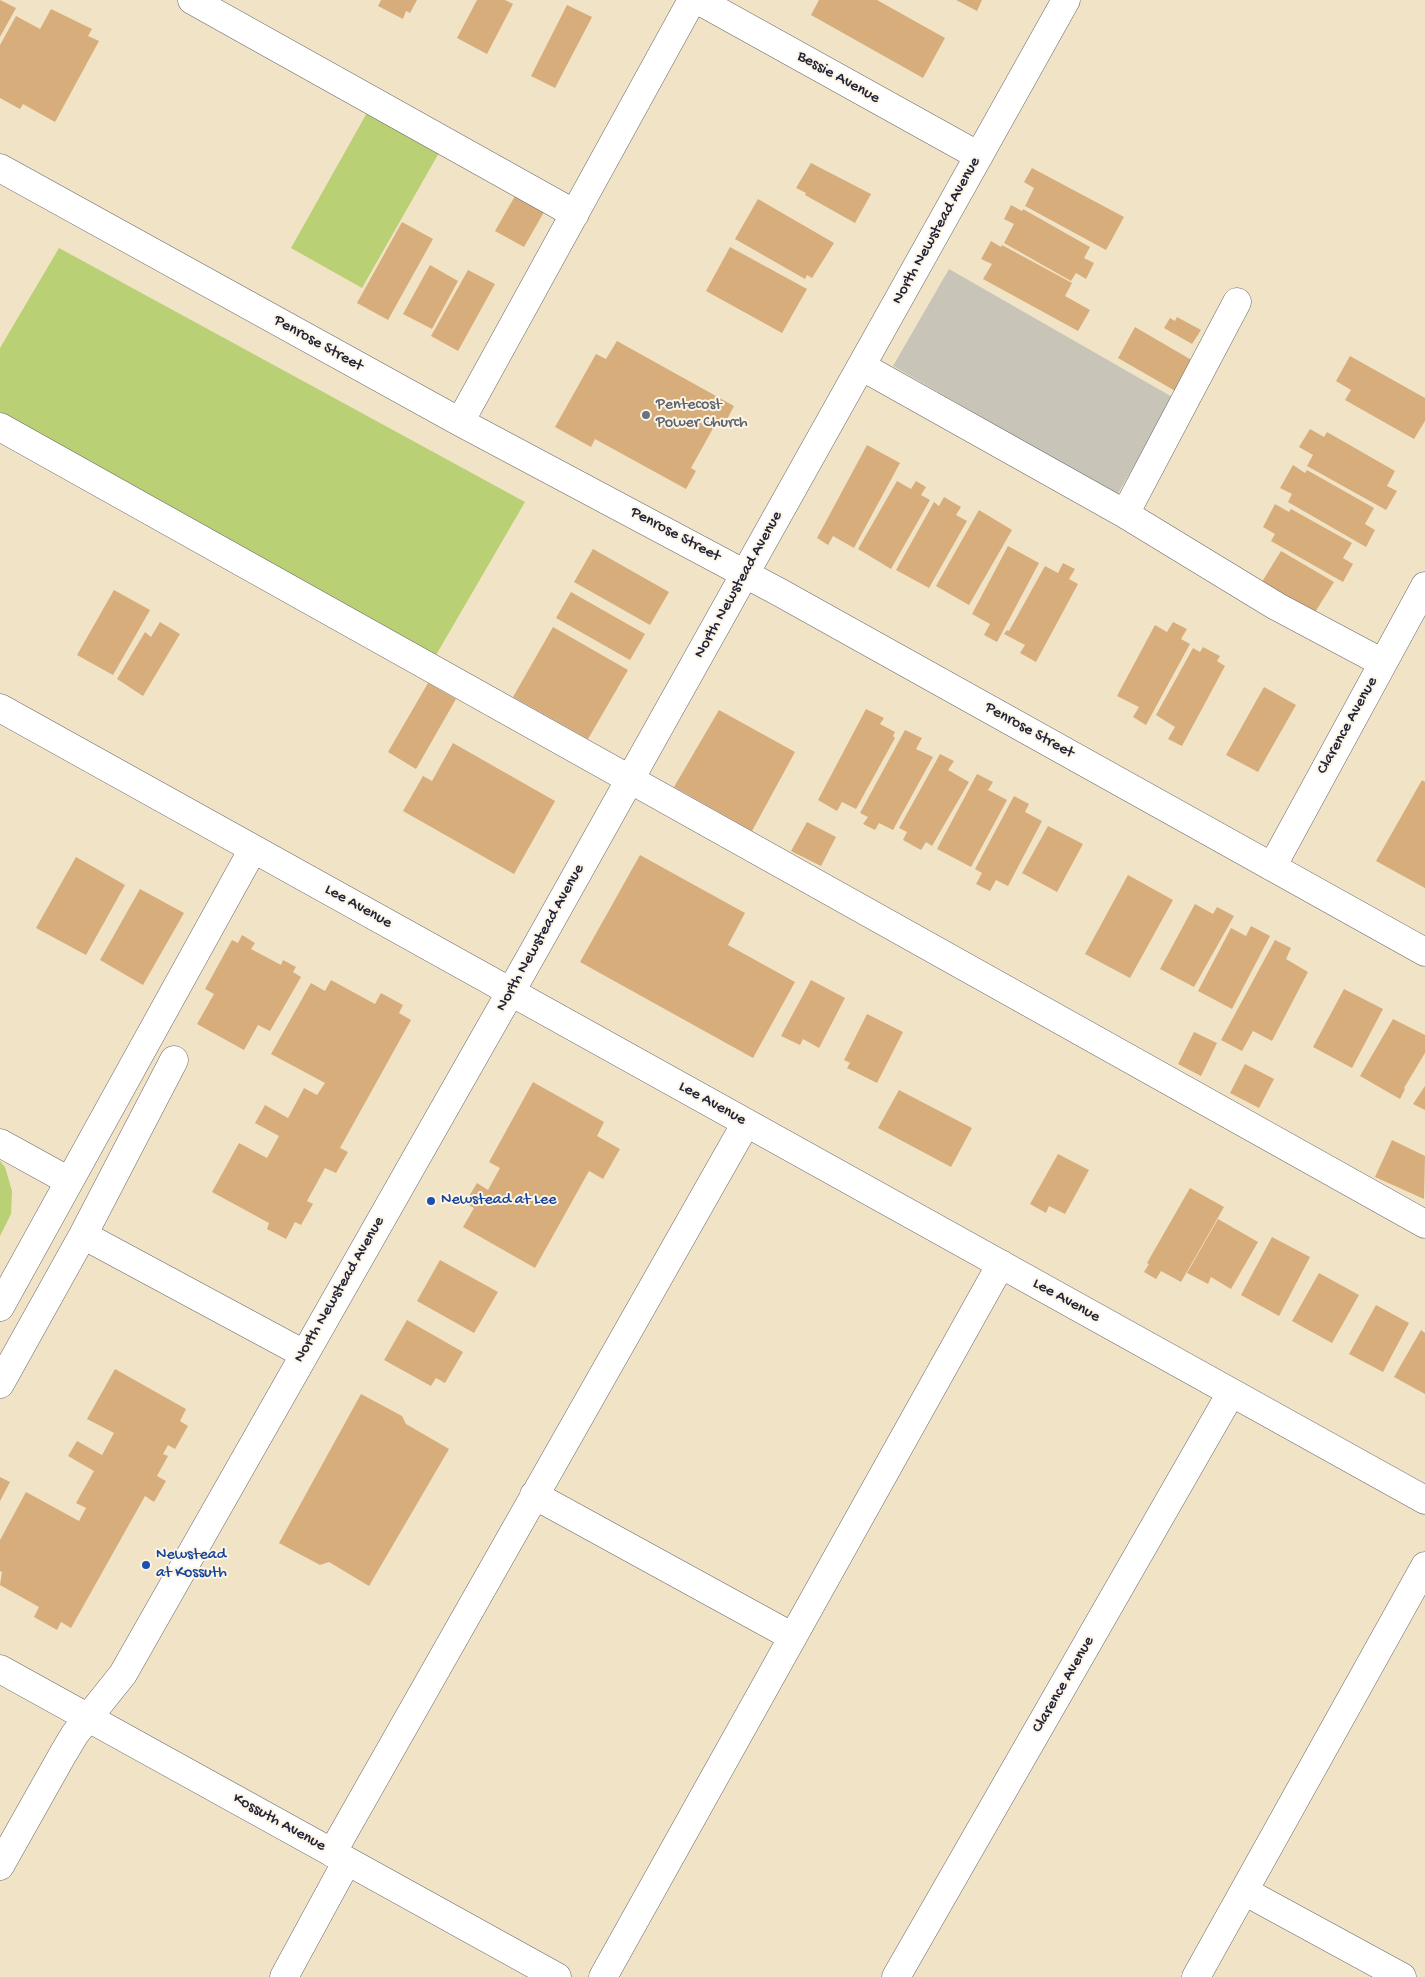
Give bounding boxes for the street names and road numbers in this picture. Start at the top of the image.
street label: Bessie Avenue [793,47,883,109]
street label: North Newstead Avenue [889,154,985,308]
street label: Penrose Street [270,312,366,376]
street label: Penrose Street [627,503,723,567]
street label: North Newstead Avenue [691,508,787,662]
street label: Clarence Avenue [1313,674,1383,778]
street label: Penrose Street [981,699,1077,763]
street label: North Newstead Avenue [493,861,589,1015]
street label: Lee Avenue [321,881,395,933]
street label: Lee Avenue [675,1078,749,1130]
street label: North Newstead Avenue [290,1214,390,1366]
street label: Lee Avenue [1029,1275,1103,1327]
street label: Clarence Avenue [1029,1633,1099,1737]
street label: Kossuth Avenue [229,1790,329,1856]

